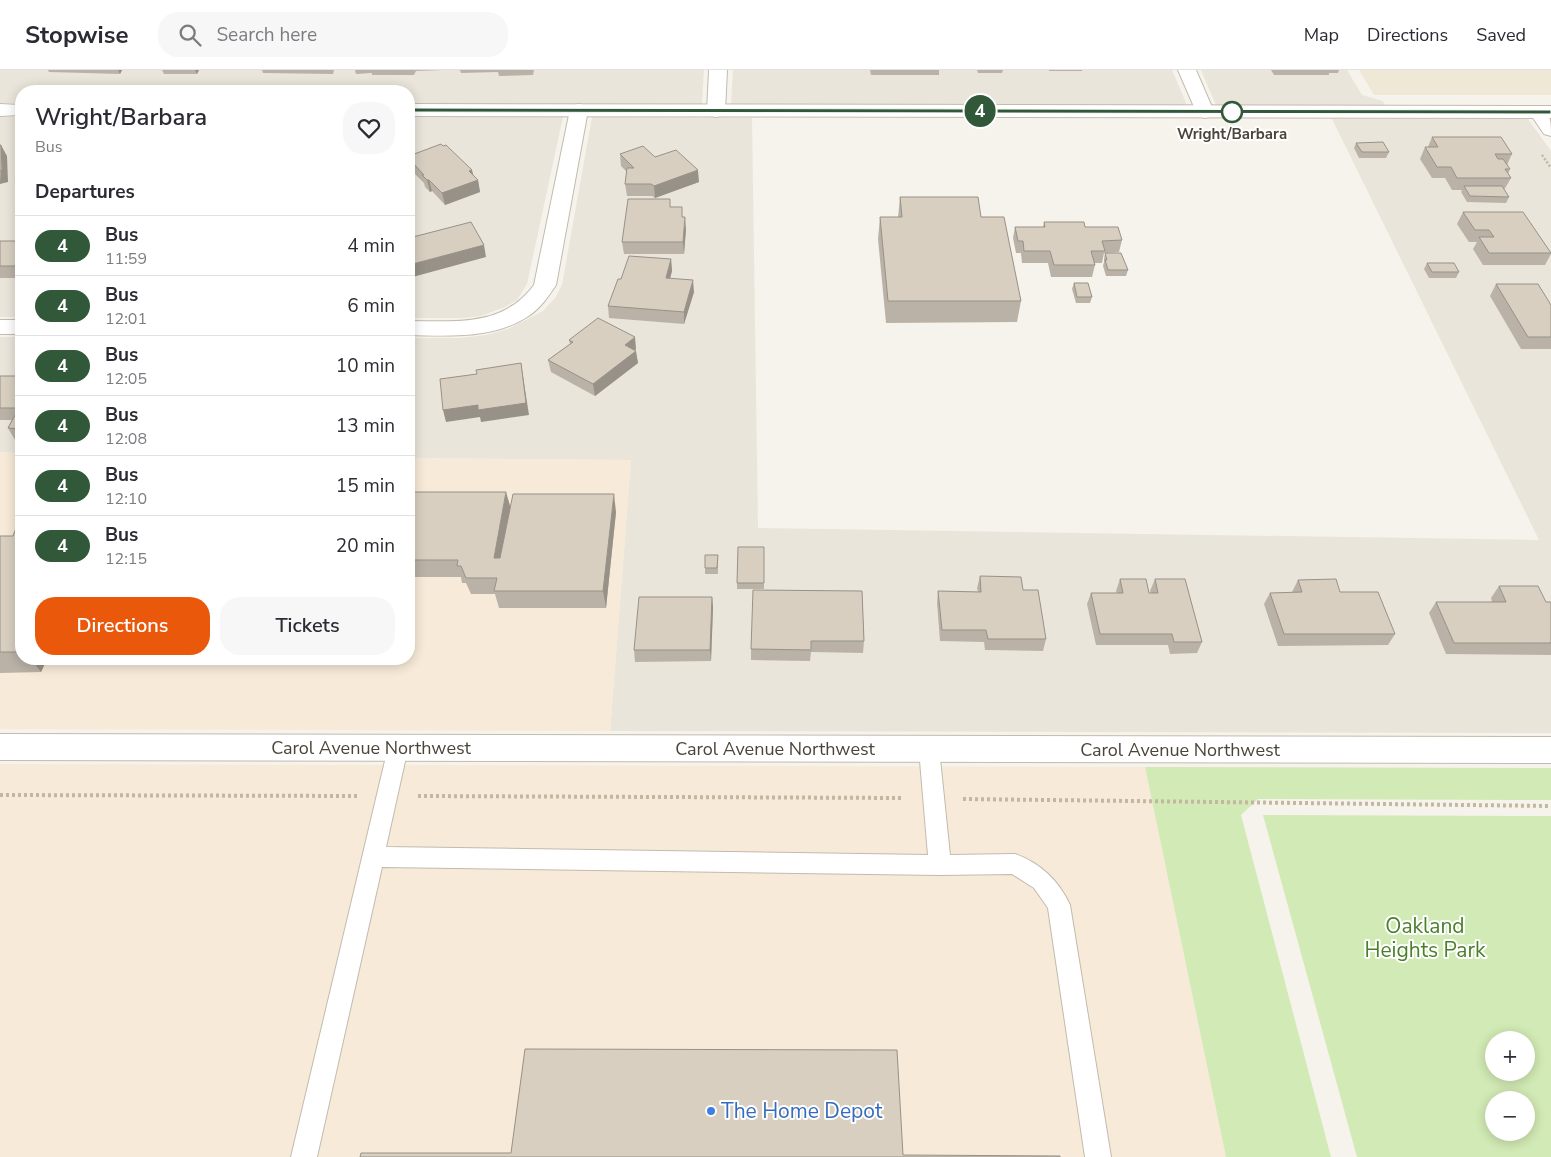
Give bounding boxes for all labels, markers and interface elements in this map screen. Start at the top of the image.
search box [158,12,508,57]
text: Stopwise [25,19,128,51]
icon: search [176,21,204,49]
text: Search here [216,22,317,48]
text: Map [1304,23,1339,47]
text: Directions [1367,23,1448,47]
text: Saved [1476,23,1526,47]
line badge: 4 [964,95,996,127]
text: 4 [975,99,985,123]
text: Wright/Barbara [35,101,207,133]
marker: Wright/Barbara [1221,101,1243,123]
button: heart [343,102,395,154]
place label: Wright/Barbara [1177,124,1287,144]
text: Bus [35,136,63,158]
text: Departures [35,179,135,205]
text: Bus [105,222,138,248]
text: 4 min [347,233,395,259]
text: 4 [57,234,68,258]
text: 11:59 [105,248,147,270]
text: Bus [105,282,138,308]
text: 6 min [347,293,395,319]
text: 4 [57,294,68,318]
text: 12:01 [105,308,147,330]
text: Bus [105,342,138,368]
text: 10 min [336,353,395,379]
text: 4 [57,354,68,378]
text: 12:05 [105,368,147,390]
text: Bus [105,402,138,428]
text: 13 min [336,413,395,439]
text: 4 [57,414,68,438]
text: 12:08 [105,428,147,450]
text: Bus [105,462,138,488]
text: 15 min [336,473,395,499]
text: 4 [57,474,68,498]
text: 12:10 [105,488,147,510]
text: Bus [105,522,138,548]
text: 20 min [336,533,395,559]
text: 4 [57,534,68,558]
text: 12:15 [105,548,147,570]
button: Directions [35,597,210,655]
button: Tickets [220,597,395,655]
street label: Carol Avenue Northwest [271,736,472,760]
street label: Carol Avenue Northwest [675,737,876,761]
street label: Carol Avenue Northwest [1080,738,1281,762]
park label: Oakland Heights Park [1364,912,1486,964]
map controls [1485,1031,1535,1141]
button: + [1485,1031,1535,1081]
button: − [1485,1091,1535,1141]
place label: The Home Depot [721,1097,883,1125]
marker: The Home Depot [705,1105,717,1117]

